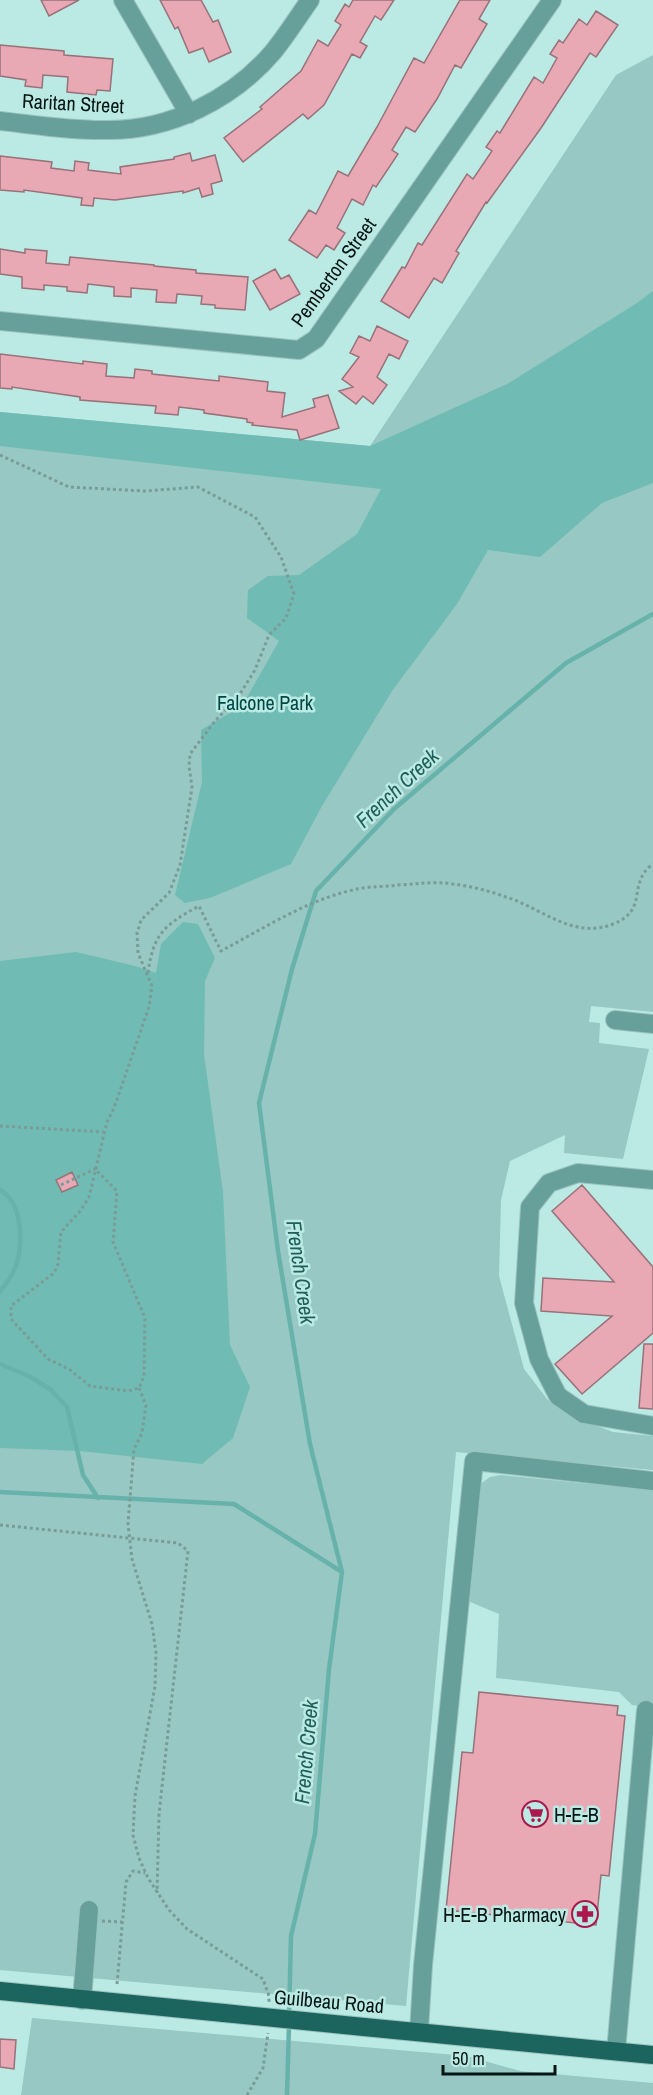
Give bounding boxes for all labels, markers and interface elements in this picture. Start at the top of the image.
street label: Raritan Street [21,87,125,119]
street label: Pemberton Street [284,212,382,332]
park label: Falcone Park [217,689,314,716]
water label: French Creek [349,741,446,834]
water label: French Creek [279,1218,323,1327]
water label: French Creek [287,1697,325,1805]
supermarket icon: H-E-B [520,1799,550,1829]
place label: H-E-B [554,1801,599,1828]
pharmacy icon: H-E-B Pharmacy [570,1899,600,1929]
place label: H-E-B Pharmacy [443,1901,567,1928]
street label: Guilbeau Road [273,1983,385,2019]
scale bar [443,2038,556,2076]
text: 50 m [452,2046,485,2071]

